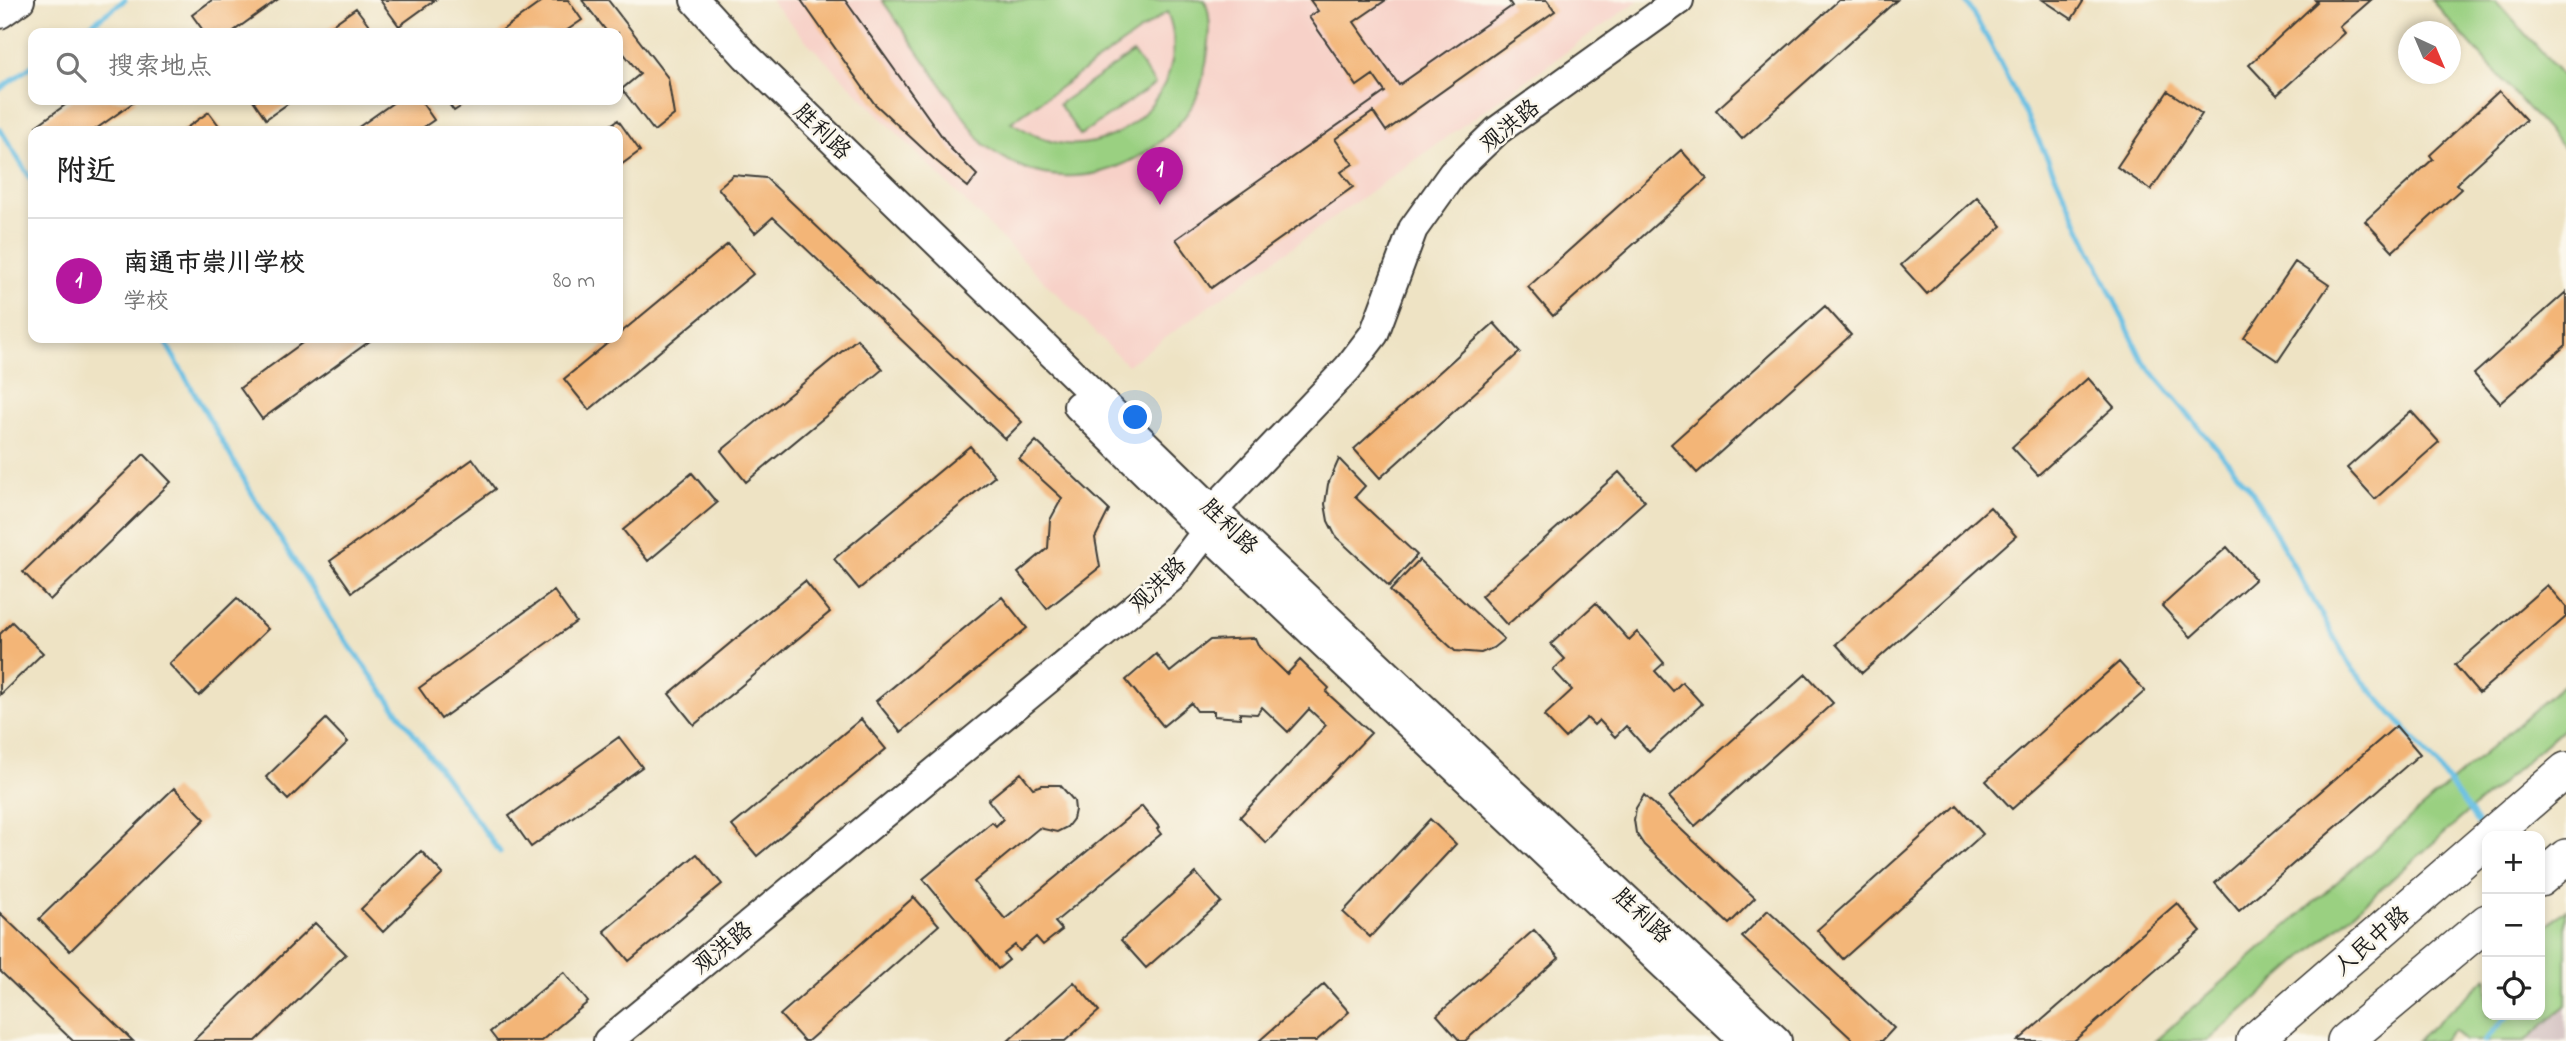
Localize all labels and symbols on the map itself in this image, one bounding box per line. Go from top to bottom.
north arrow [2398,21,2461,84]
street label: 观洪路 [1473,92,1548,161]
street label: 胜利路 [785,97,858,169]
pin: 1 [1137,147,1183,205]
your location [1118,400,1152,434]
street label: 胜利路 [1192,492,1265,564]
street label: 观洪路 [1122,550,1195,622]
street label: 胜利路 [1605,881,1678,952]
street label: 人民中路 [2327,899,2418,985]
street label: 观洪路 [686,914,761,983]

